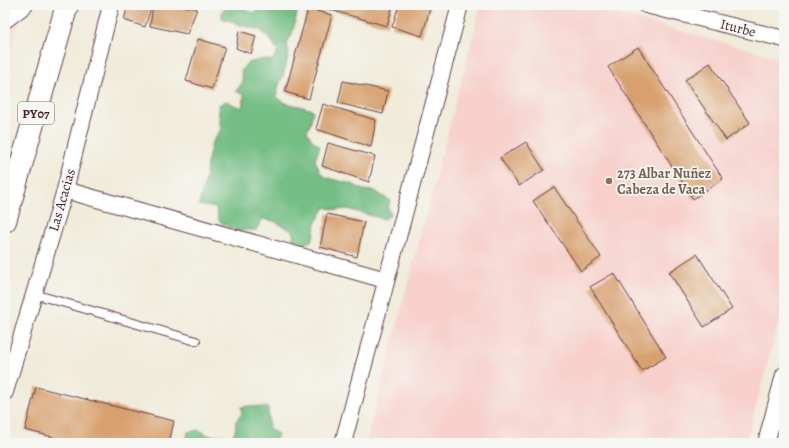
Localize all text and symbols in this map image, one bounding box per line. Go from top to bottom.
street label: Iturbe [718,14,758,42]
road number: PY07 [18,102,54,124]
place label: 273 Albar Nuñez Cabeza de Vaca [617,164,712,199]
street label: Las Acacias [44,166,80,234]
marker: 273 Albar Nuñez Cabeza de Vaca [604,176,614,186]

